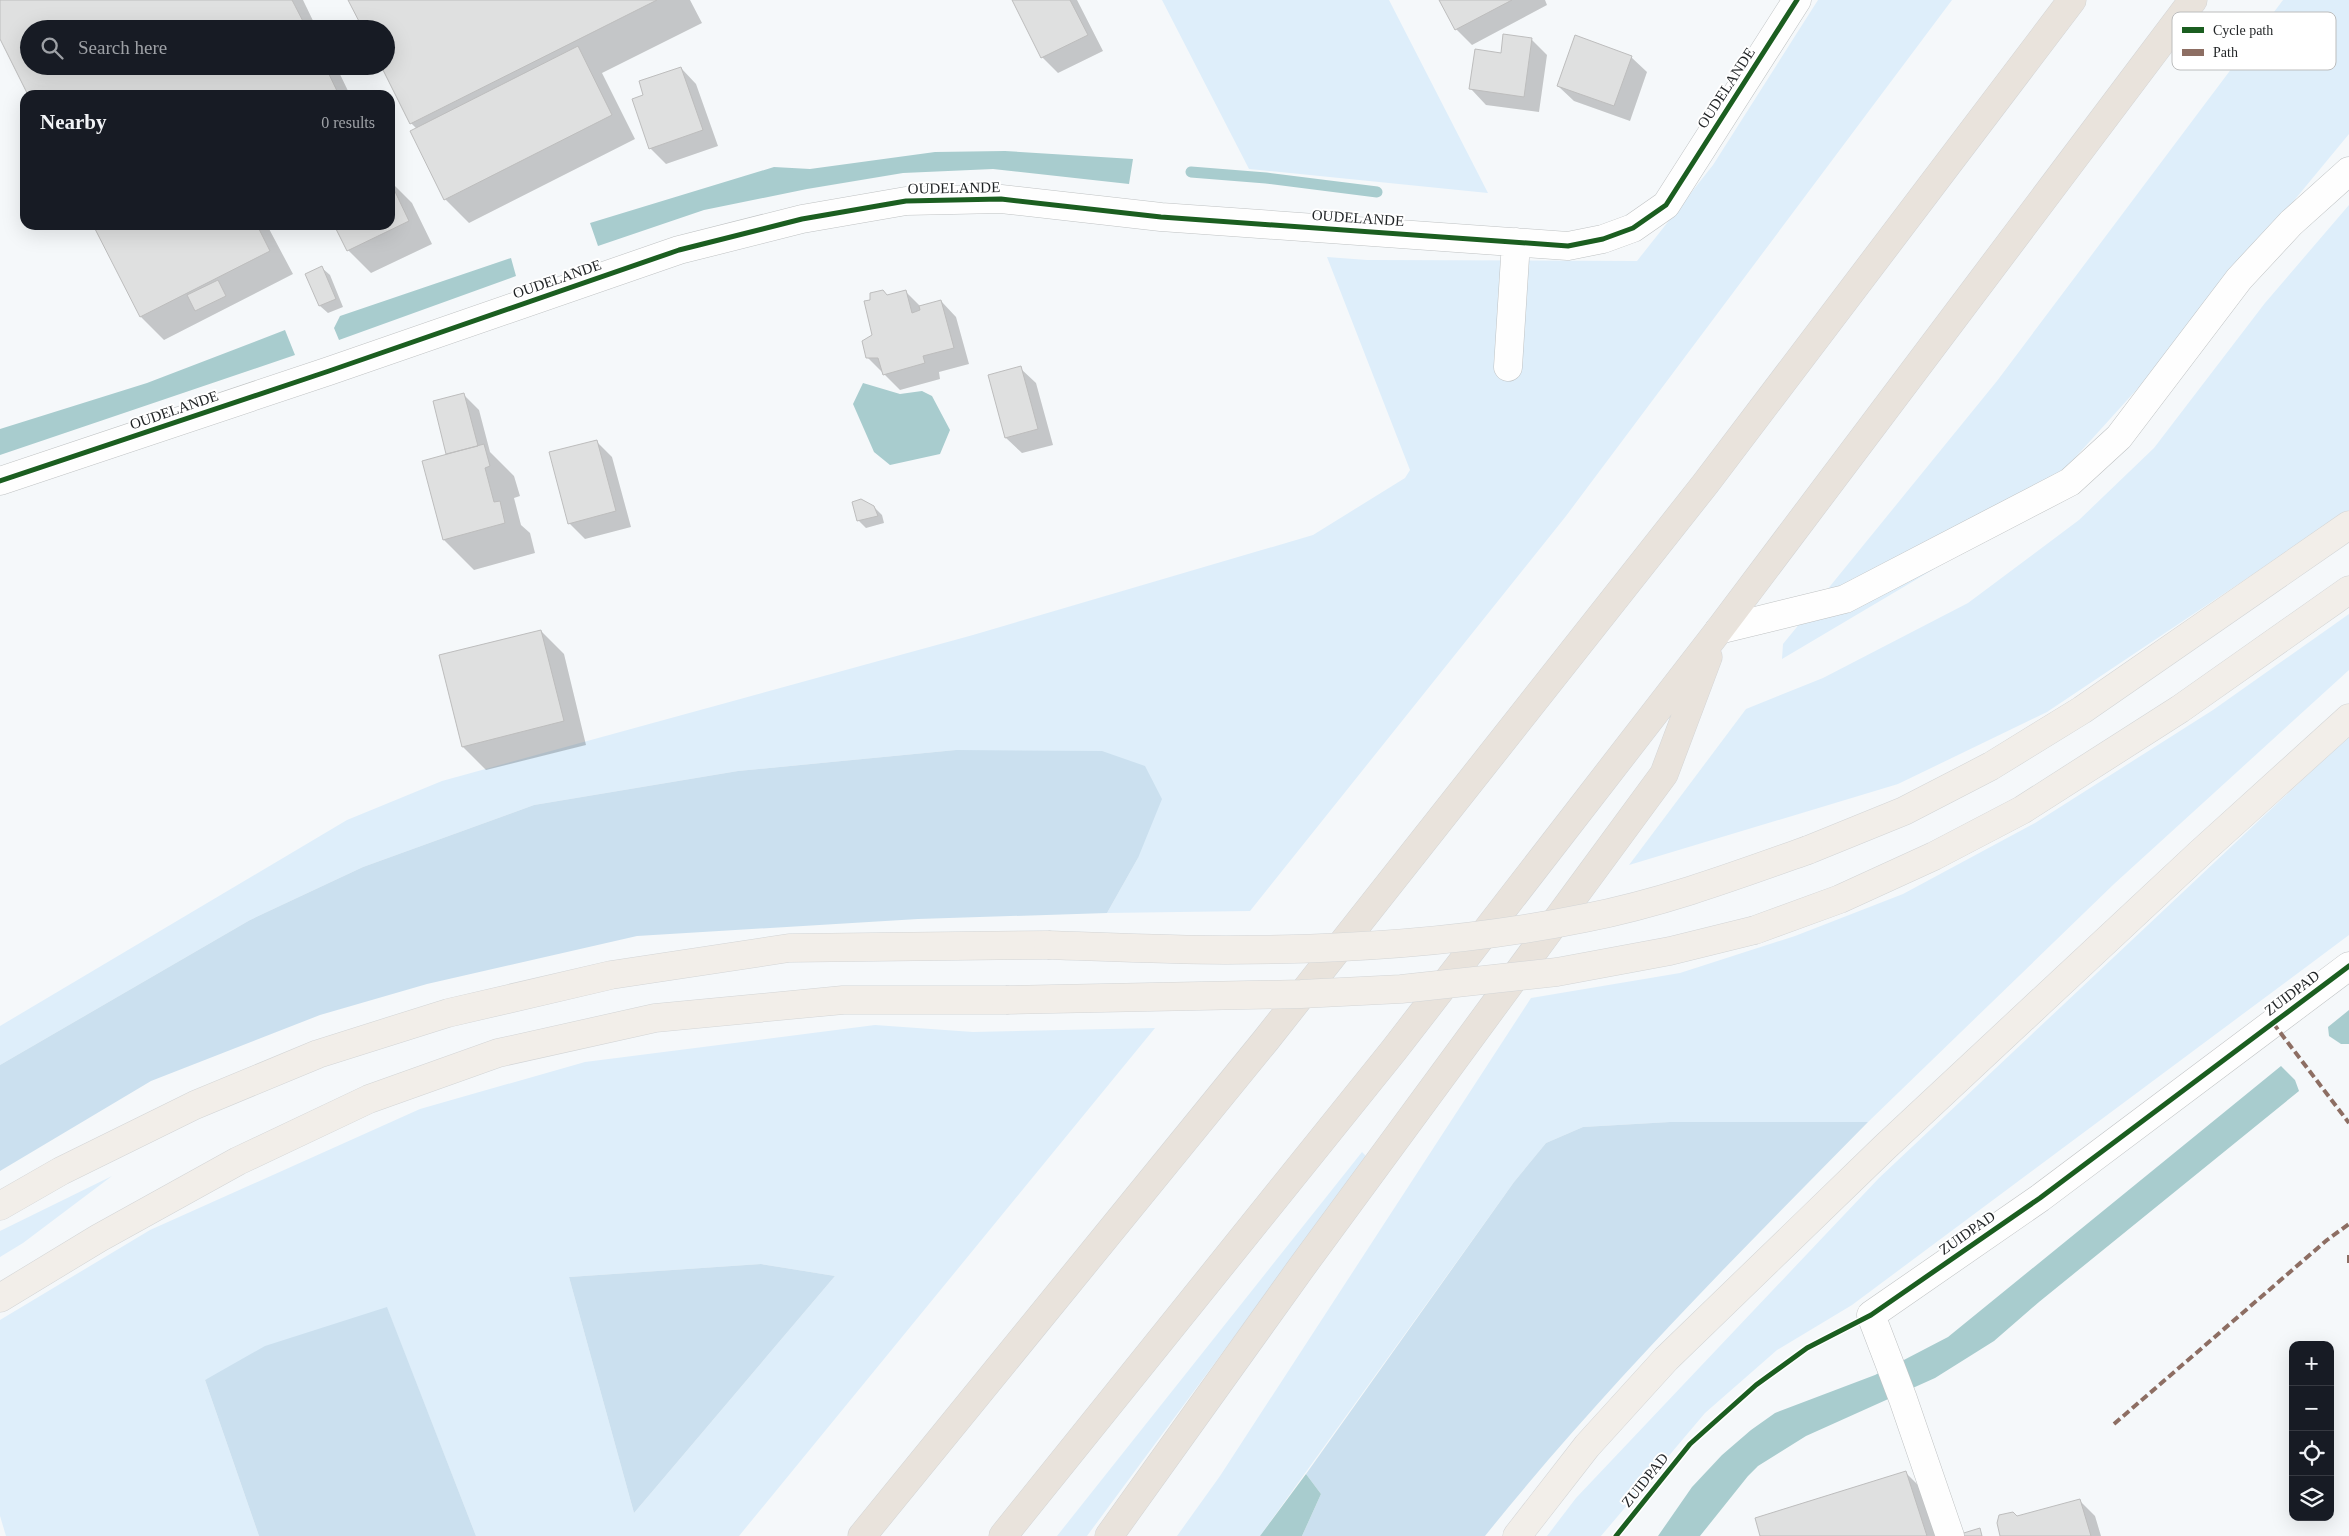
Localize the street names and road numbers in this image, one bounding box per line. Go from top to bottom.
street label: OUDELANDE [1694,45,1758,131]
street label: OUDELANDE [908,179,1000,197]
street label: OUDELANDE [1311,207,1405,229]
street label: OUDELANDE [511,256,603,302]
street label: OUDELANDE [128,387,220,433]
street label: ZUIDPAD [2261,967,2323,1019]
street label: ZUIDPAD [1936,1208,1998,1258]
street label: ZUIDPAD [1619,1450,1672,1510]

